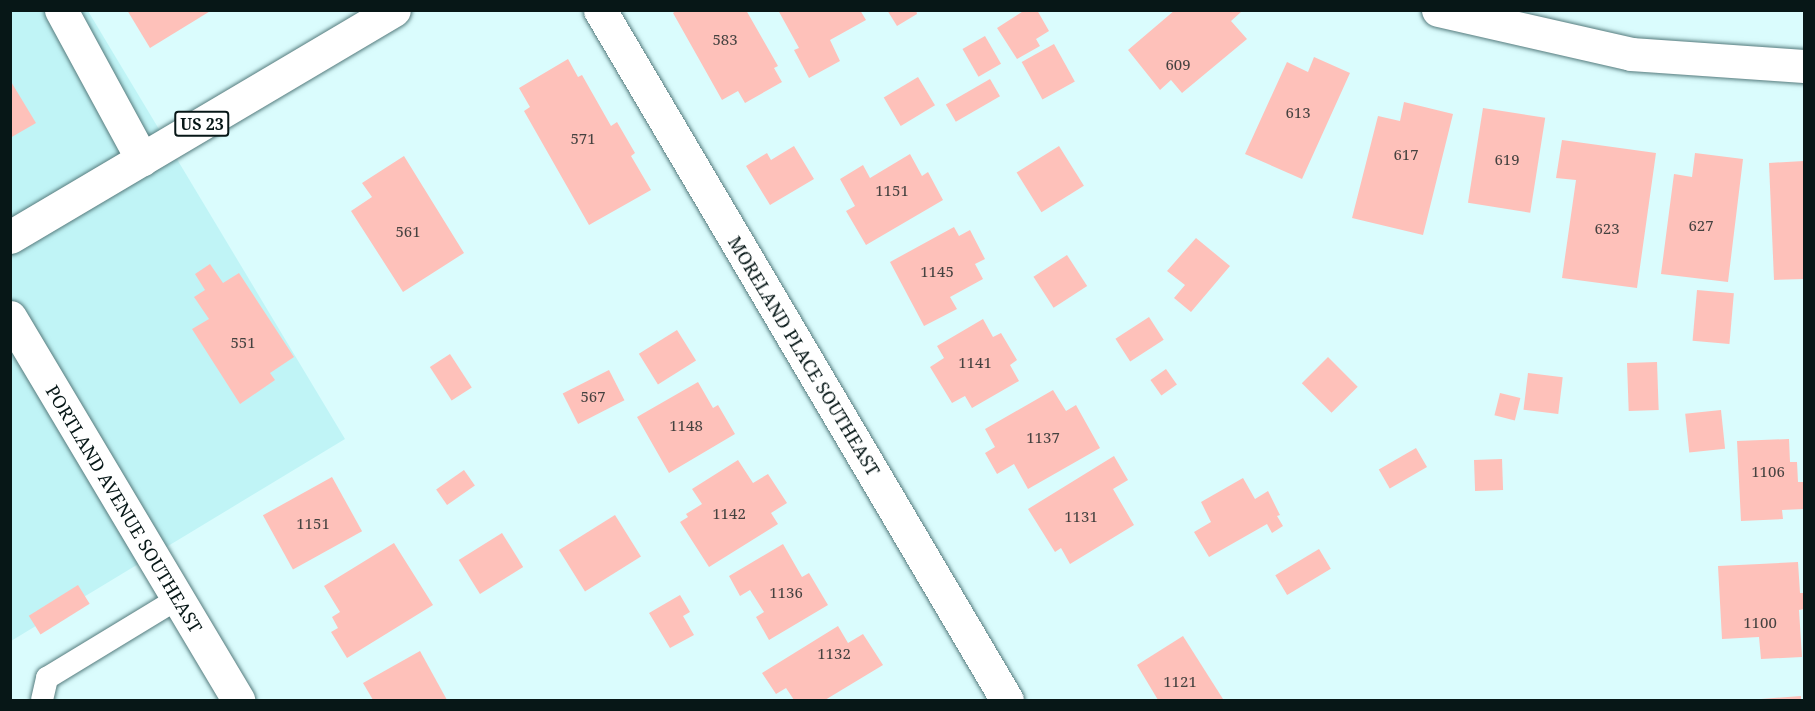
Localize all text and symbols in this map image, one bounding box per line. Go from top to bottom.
house number: 583 [712,31,738,49]
house number: 609 [1165,56,1191,74]
house number: 613 [1285,104,1311,122]
road number: US 23 [174,111,230,137]
house number: 571 [570,130,596,148]
house number: 617 [1393,146,1419,164]
house number: 619 [1494,151,1520,169]
house number: 1151 [875,182,909,200]
house number: 627 [1688,217,1714,235]
house number: 623 [1594,220,1620,238]
house number: 561 [395,223,421,241]
street label: MORELAND PLACE SOUTHEAST [724,232,884,480]
house number: 1145 [920,263,954,281]
house number: 551 [230,334,256,352]
house number: 1141 [958,354,992,372]
street label: PORTLAND AVENUE SOUTHEAST [41,381,207,637]
house number: 567 [580,388,606,406]
house number: 1148 [669,417,703,435]
house number: 1137 [1026,429,1060,447]
house number: 1106 [1751,463,1785,481]
house number: 1142 [712,505,746,523]
house number: 1131 [1064,508,1098,526]
house number: 1151 [296,515,330,533]
house number: 1136 [769,584,803,602]
house number: 1100 [1743,614,1777,632]
house number: 1132 [817,645,851,663]
house number: 1121 [1163,673,1197,691]

